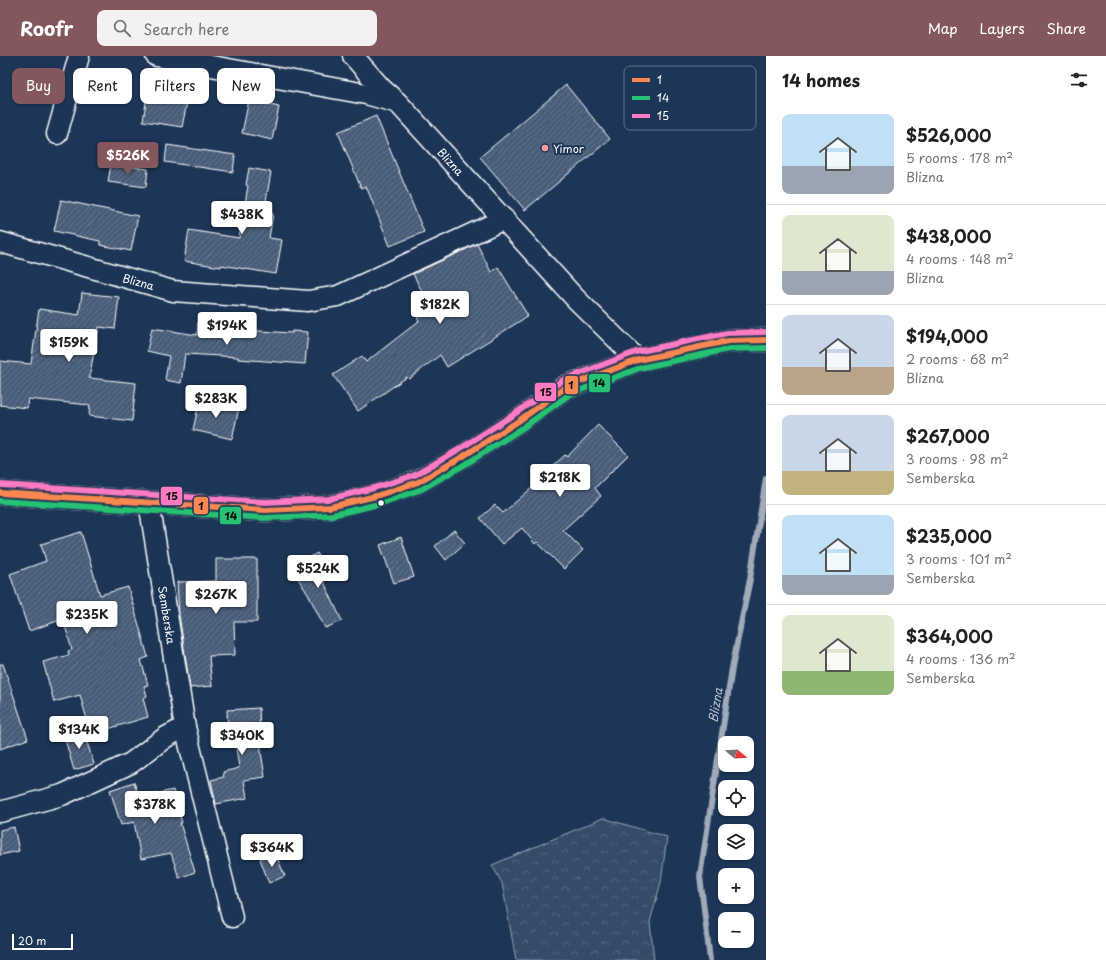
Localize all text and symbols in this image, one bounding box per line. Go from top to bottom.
search box [97,10,377,46]
text: Roofr [20,14,73,42]
icon: search [111,17,133,39]
text: Search here [143,17,229,40]
text: Map [928,18,958,39]
text: Layers [980,18,1025,39]
text: Share [1047,18,1086,39]
legend [624,66,756,130]
text: 14 homes [782,67,860,93]
chip: Buy [12,68,65,104]
chip: Rent [73,68,132,104]
chip: Filters [140,68,209,104]
chip: New [217,68,275,104]
icon: filters [1068,69,1090,91]
text: 1 [657,71,662,88]
text: 14 [657,89,669,106]
text: 15 [657,107,669,124]
text: $526,000 [906,122,991,148]
icon: home [814,130,862,178]
place label: Yimor [553,140,585,157]
pin: $526K [100,142,156,176]
marker: Yimor [540,143,550,153]
street label: Blizna [434,144,468,179]
text: $526K [106,145,150,164]
text: 5 rooms · 178 m² [906,148,1013,167]
text: Blizna [906,167,944,186]
pin: $438K [214,201,270,235]
text: $438K [220,204,264,223]
text: $438,000 [906,223,991,249]
icon: home [814,231,862,279]
text: 4 rooms · 148 m² [906,249,1014,268]
text: Blizna [906,268,944,287]
street label: Blizna [121,269,156,294]
pin: $182K [412,291,468,325]
text: $182K [420,294,460,313]
pin: $194K [199,312,255,346]
text: $194K [207,315,247,334]
text: $194,000 [906,323,988,349]
pin: $159K [41,329,97,363]
icon: home [814,331,862,379]
text: $159K [49,332,89,351]
text: 2 rooms · 68 m² [906,349,1009,368]
text: Blizna [906,368,944,387]
line badge: 14 [588,373,611,393]
text: 14 [593,374,606,391]
line badge: 1 [564,375,579,395]
text: 1 [568,376,574,393]
line badge: 15 [534,382,557,402]
text: 15 [540,383,552,400]
pin: $283K [188,385,244,419]
text: $283K [194,388,238,407]
text: $267,000 [906,423,990,449]
icon: home [814,431,862,479]
text: 3 rooms · 98 m² [906,449,1008,468]
pin: $218K [532,464,588,498]
text: $218K [539,467,581,486]
text: Semberska [906,468,975,487]
line badge: 15 [160,486,183,506]
text: 15 [166,487,178,504]
line badge: 1 [193,496,209,515]
text: 1 [198,497,204,514]
unlabelled marker [376,498,386,508]
line badge: 14 [219,506,242,525]
text: 14 [225,507,238,524]
text: $235,000 [906,523,992,549]
icon: home [814,531,862,579]
text: 3 rooms · 101 m² [906,549,1012,568]
pin: $524K [290,555,346,589]
text: $524K [296,558,340,577]
text: Semberska [906,568,975,587]
pin: $267K [188,581,244,615]
text: $267K [195,584,237,603]
street label: Semberska [154,585,180,645]
pin: $235K [59,601,115,635]
text: $235K [65,604,109,623]
text: $364,000 [906,623,993,649]
icon: home [814,631,862,679]
text: 4 rooms · 136 m² [906,649,1016,668]
text: Semberska [906,668,975,687]
water label: Blizna [703,686,727,724]
pin: $134K [51,716,107,750]
text: $134K [58,719,100,738]
pin: $340K [214,722,270,756]
text: $340K [220,725,264,744]
north arrow [718,736,754,772]
map controls [718,736,754,948]
button: locate [718,780,754,816]
pin: $378K [127,791,183,825]
text: $378K [134,794,176,813]
button: layers [718,824,754,860]
pin: $364K [244,834,300,868]
text: $364K [250,837,294,856]
button: + [718,868,754,904]
button: − [718,912,754,948]
scale bar [12,932,73,951]
text: 20 m [18,932,46,949]

